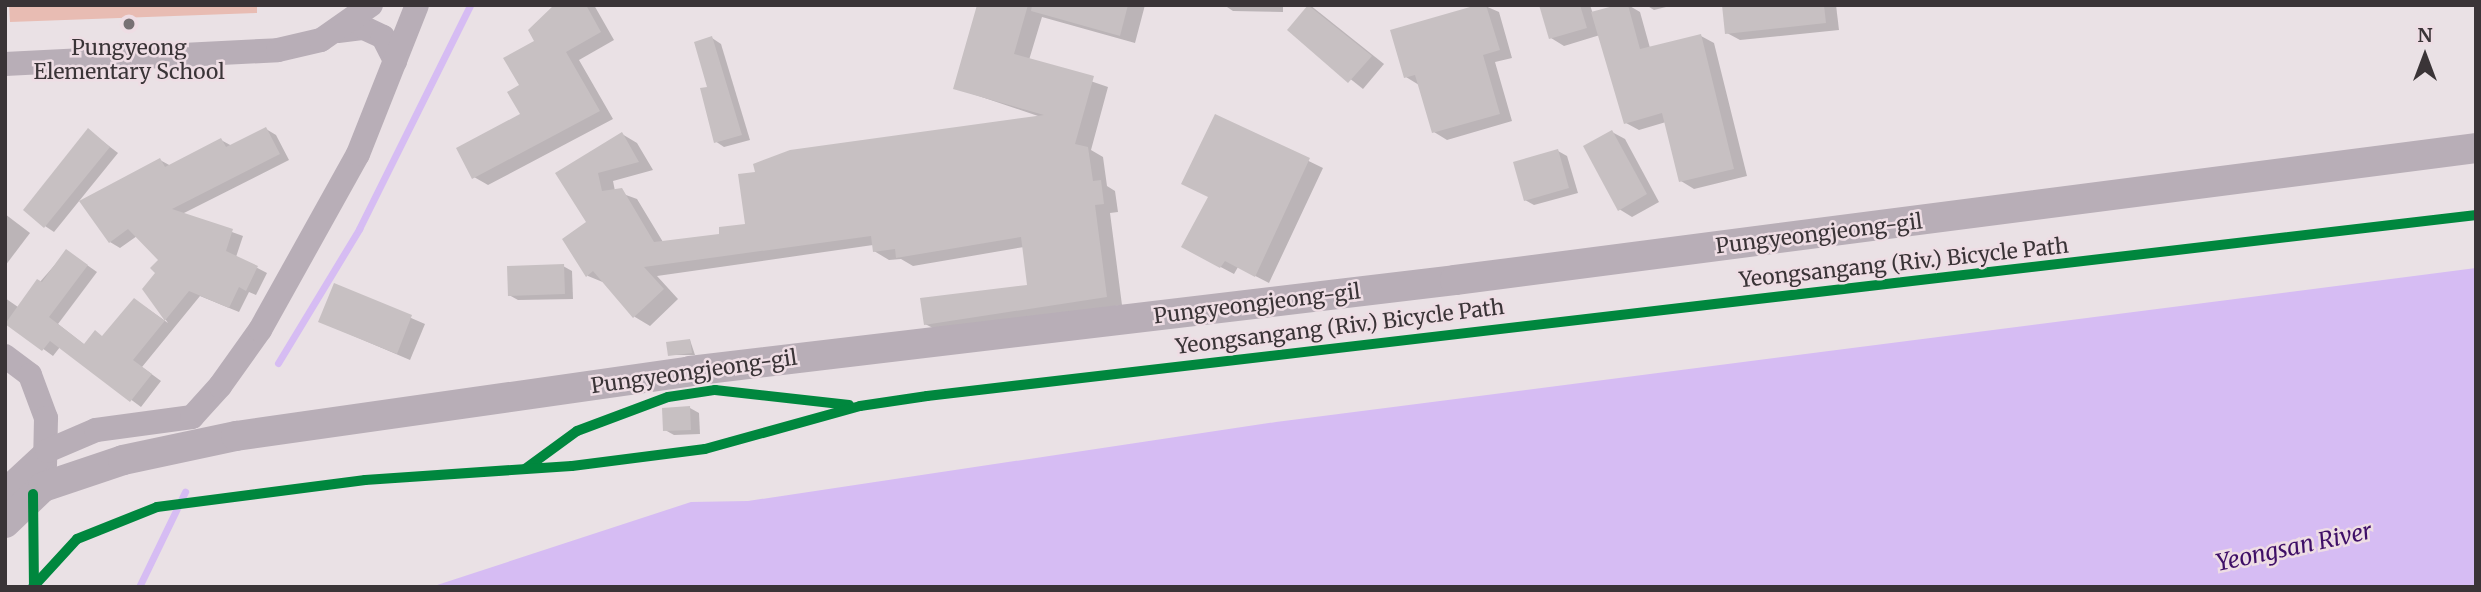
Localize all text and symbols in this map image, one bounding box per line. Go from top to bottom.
marker: Pungyeong Elementary School [121,16,137,32]
north arrow [2390,21,2460,91]
text: N [2417,23,2433,47]
place label: Pungyeong Elementary School [33,35,225,85]
street label: Pungyeongjeong-gil [1714,209,1924,259]
street label: Yeongsangang (Riv.) Bicycle Path [1738,233,2070,293]
street label: Pungyeongjeong-gil [1152,279,1362,329]
street label: Yeongsangang (Riv.) Bicycle Path [1174,294,1506,360]
street label: Pungyeongjeong-gil [589,345,799,399]
water label: Yeongsan River [2214,517,2374,577]

